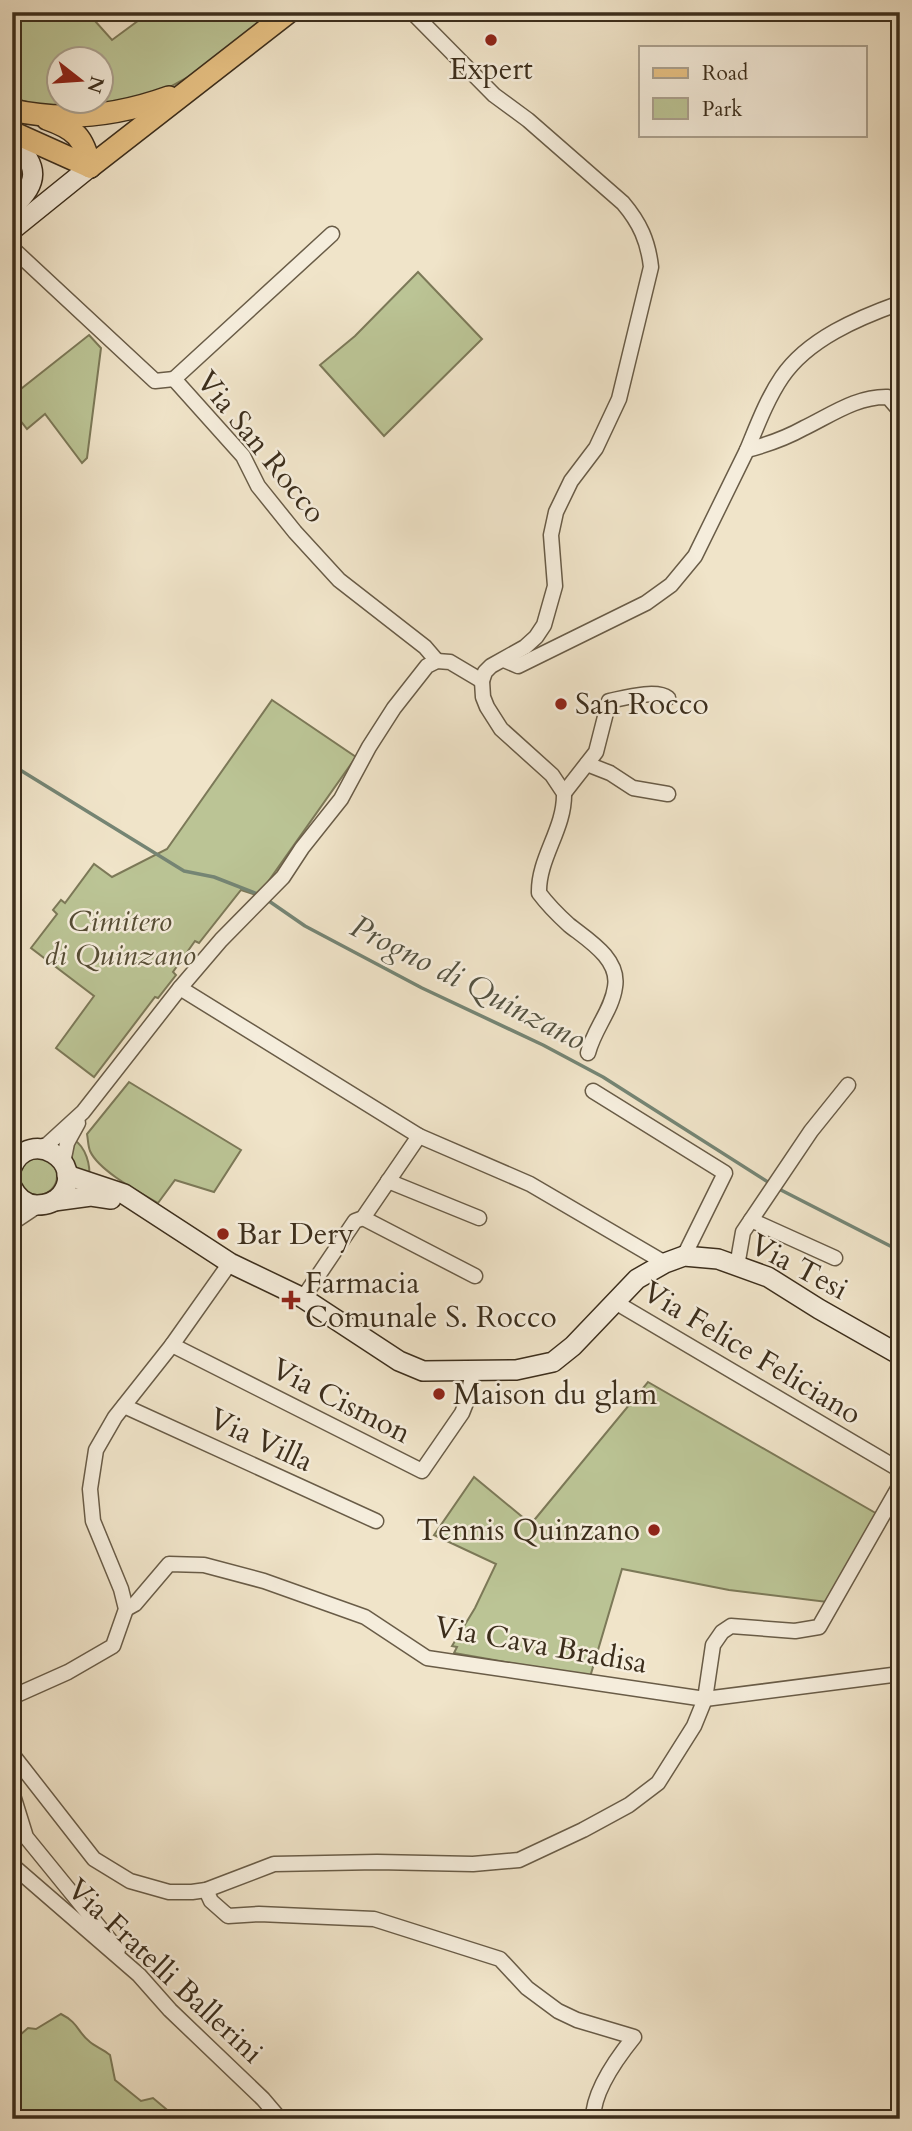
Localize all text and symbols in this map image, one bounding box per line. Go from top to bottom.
marker: Expert [483,32,499,48]
north arrow [46,46,116,116]
legend [639,46,866,136]
place label: Expert [449,49,533,90]
text: Road [702,59,748,88]
text: N [80,73,110,97]
text: Park [702,95,743,124]
street label: Via San Rocco [187,362,335,532]
place label: San Rocco [575,684,709,725]
marker: San Rocco [553,696,569,712]
park label: Cimitero di Quinzano [44,901,196,976]
water label: Progno di Quinzano [343,905,593,1061]
place label: Bar Dery [237,1214,354,1255]
street label: Via Tesi [743,1224,855,1310]
marker: Bar Dery [215,1226,231,1242]
place label: Farmacia Comunale S. Rocco [305,1263,557,1338]
street label: Via Felice Feliciano [635,1271,869,1435]
marker: Farmacia Comunale S. Rocco [283,1292,299,1308]
street label: Via Cismon [264,1348,418,1454]
place label: Maison du glam [453,1374,658,1415]
marker: Maison du glam [431,1386,447,1402]
street label: Via Villa [202,1398,320,1482]
place label: Tennis Quinzano [416,1510,640,1551]
marker: Tennis Quinzano [646,1522,662,1538]
street label: Via Cava Bradisa [431,1606,651,1684]
street label: Via Fratelli Ballerini [58,1869,272,2073]

